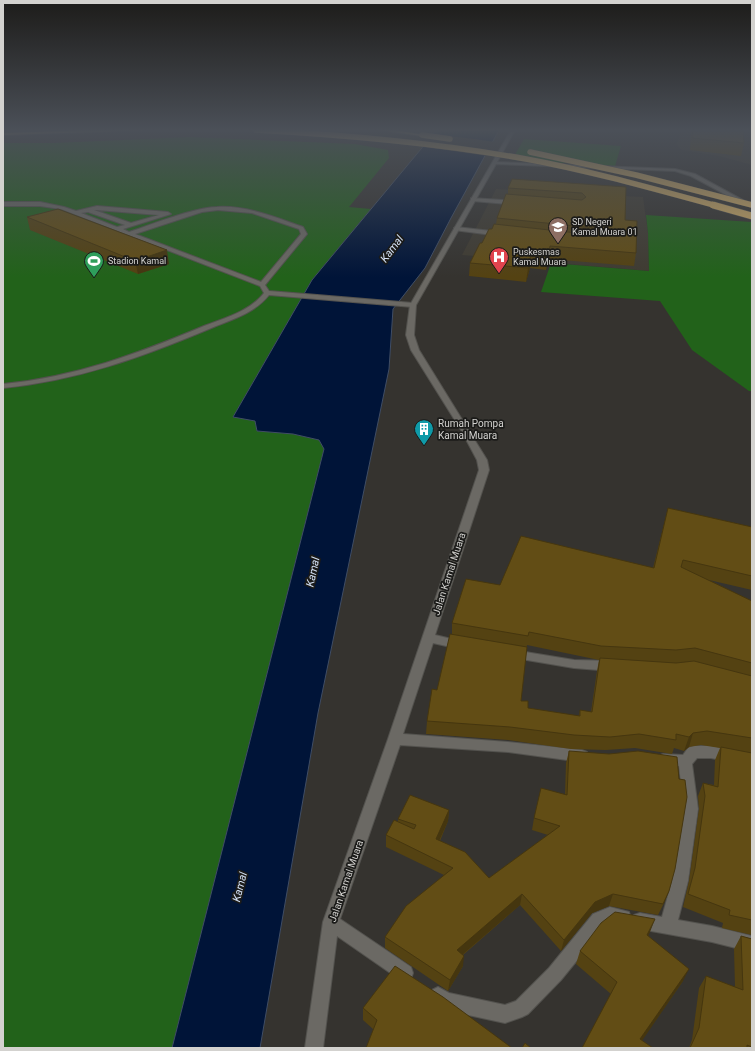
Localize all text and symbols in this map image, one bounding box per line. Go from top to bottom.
school or university icon: SD Negeri Kamal Muara 01 [547,216,569,244]
place label: SD Negeri Kamal Muara 01 [572,217,638,237]
water label: Kamal [378,233,407,265]
hospital icon: Puskesmas Kamal Muara [488,246,510,274]
place label: Puskesmas Kamal Muara [513,247,566,267]
sports icon: Stadion Kamal [83,250,105,278]
place label: Stadion Kamal [108,256,166,266]
building icon: Rumah Pompa Kamal Muara [413,418,435,446]
place label: Rumah Pompa Kamal Muara [438,418,504,441]
street label: Jalan Kamal Muara [430,531,468,617]
water label: Kamal [303,555,323,588]
street label: Jalan Kamal Muara [327,839,365,923]
water label: Kamal [230,870,250,903]

